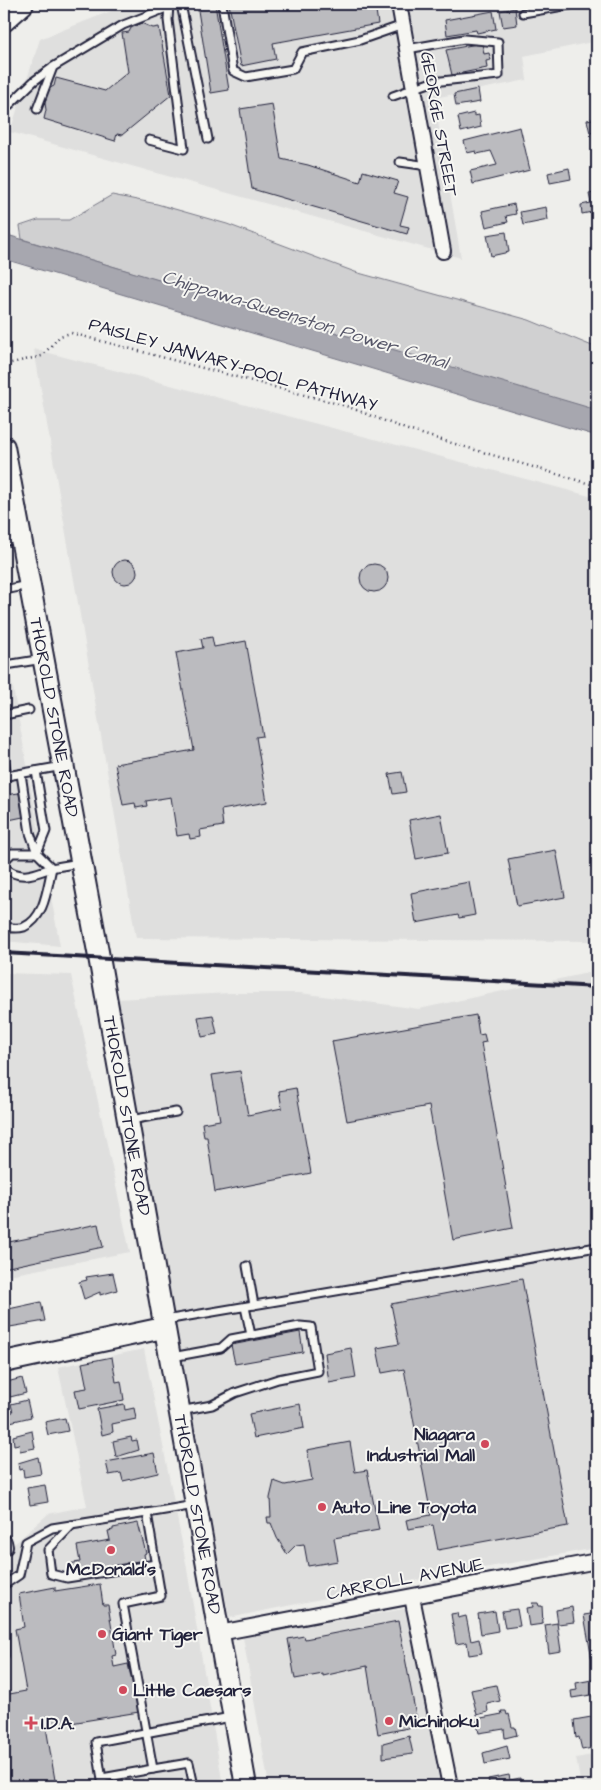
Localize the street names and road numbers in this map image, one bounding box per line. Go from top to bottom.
street label: GEORGE STREET [414,50,464,199]
street label: PAISLEY JANVARY-POOL PATHWAY [86,312,380,418]
street label: THOROLD STONE ROAD [24,615,85,820]
street label: THOROLD STONE ROAD [97,1014,157,1218]
street label: THOROLD STONE ROAD [168,1413,228,1617]
street label: CARROLL AVENUE [324,1551,486,1607]

